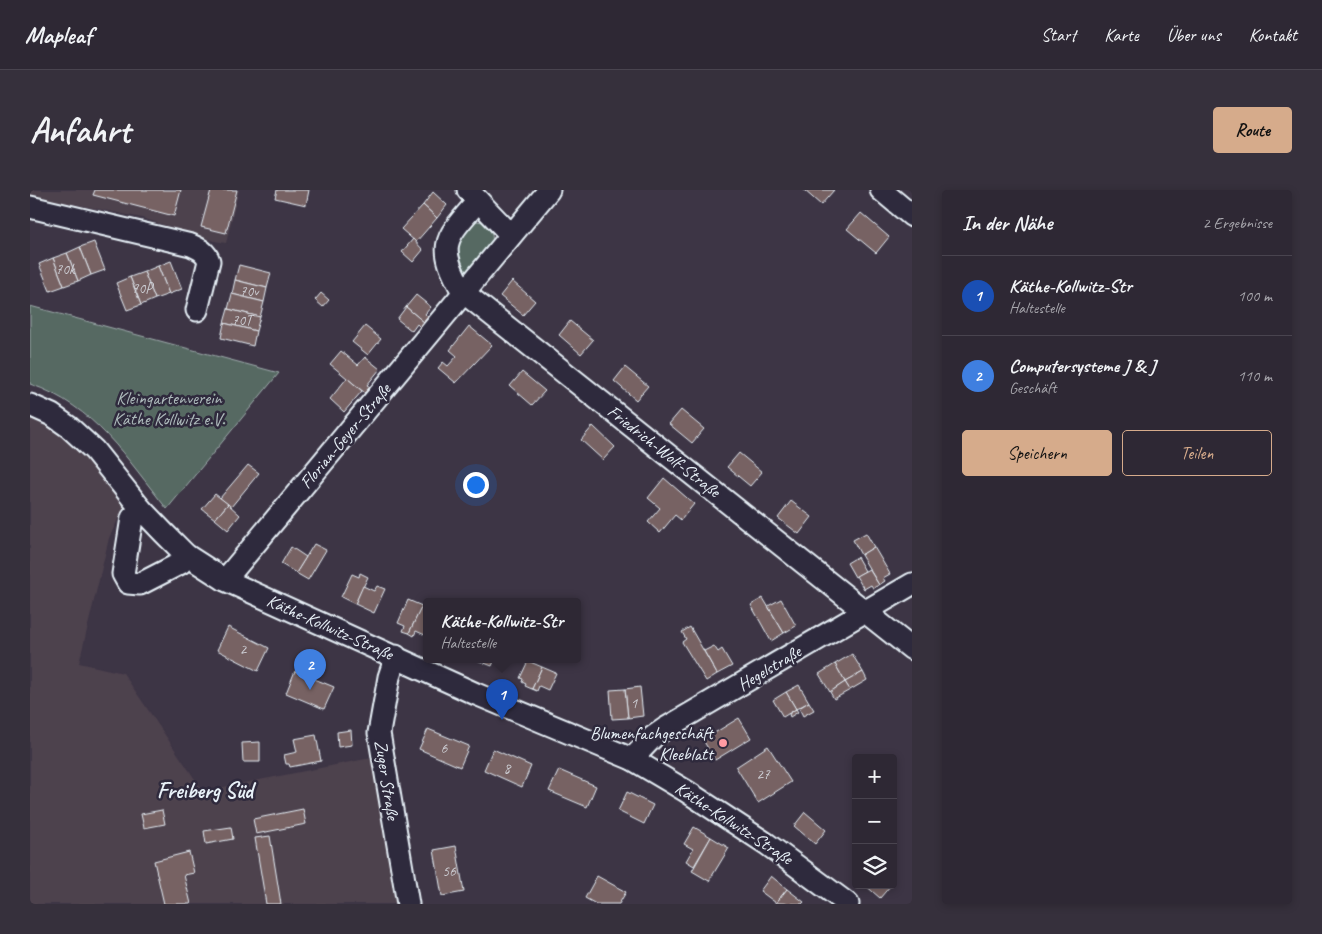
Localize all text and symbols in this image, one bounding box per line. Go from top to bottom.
text: Mapleaf [25,20,92,50]
text: Start [1041,24,1076,46]
text: Karte [1104,24,1139,46]
text: Über uns [1167,24,1221,46]
text: Kontakt [1249,24,1297,46]
button: Route [1213,107,1292,153]
text: Anfahrt [30,108,130,153]
text: In der Nähe [962,210,1052,236]
text: 2 Ergebnisse [1203,213,1272,233]
house number: 70k [56,260,76,279]
text: Käthe-Kollwitz-Str [1009,274,1132,298]
house number: 70P [132,279,154,298]
house number: 70v [240,282,260,301]
text: 1 [974,286,982,306]
text: 100 m [1238,286,1272,306]
text: Haltestelle [1009,298,1065,318]
house number: 70T [232,311,255,330]
text: Computersysteme J & J [1009,354,1156,378]
text: 2 [974,366,982,386]
text: 110 m [1238,366,1272,386]
street label: Florian-Geyer-Straße [295,378,396,493]
text: Geschäft [1009,378,1057,398]
park label: Kleingartenverein Käthe Kollwitz e.V. [113,387,226,430]
street label: Friedrich-Wolf-Straße [603,400,726,503]
button: Speichern [962,430,1112,476]
button: Teilen [1122,430,1272,476]
your location [463,472,489,498]
street label: Käthe-Kollwitz-Straße [264,589,398,665]
popup [423,598,581,663]
text: Käthe-Kollwitz-Str [441,609,563,633]
text: Haltestelle [441,633,496,653]
house number: 2 [240,640,248,659]
street label: Hegelstraße [733,640,806,696]
pin: 2 [294,649,326,690]
pin: 1 [486,679,518,720]
house number: 1 [631,694,639,713]
place label: Blumenfachgeschäft Kleeblatt [590,722,715,765]
marker: Blumenfachgeschäft Kleeblatt [717,737,729,749]
street label: Zuger Straße [370,739,404,822]
house number: 6 [441,739,449,758]
map controls [852,754,897,889]
button: + [852,754,897,799]
house number: 8 [504,759,512,778]
house number: 27 [756,765,771,784]
district label: Freiberg Süd [157,777,257,805]
street label: Käthe-Kollwitz-Straße [671,777,798,870]
button: − [852,799,897,844]
button: layers [852,844,897,889]
house number: 56 [442,862,457,881]

